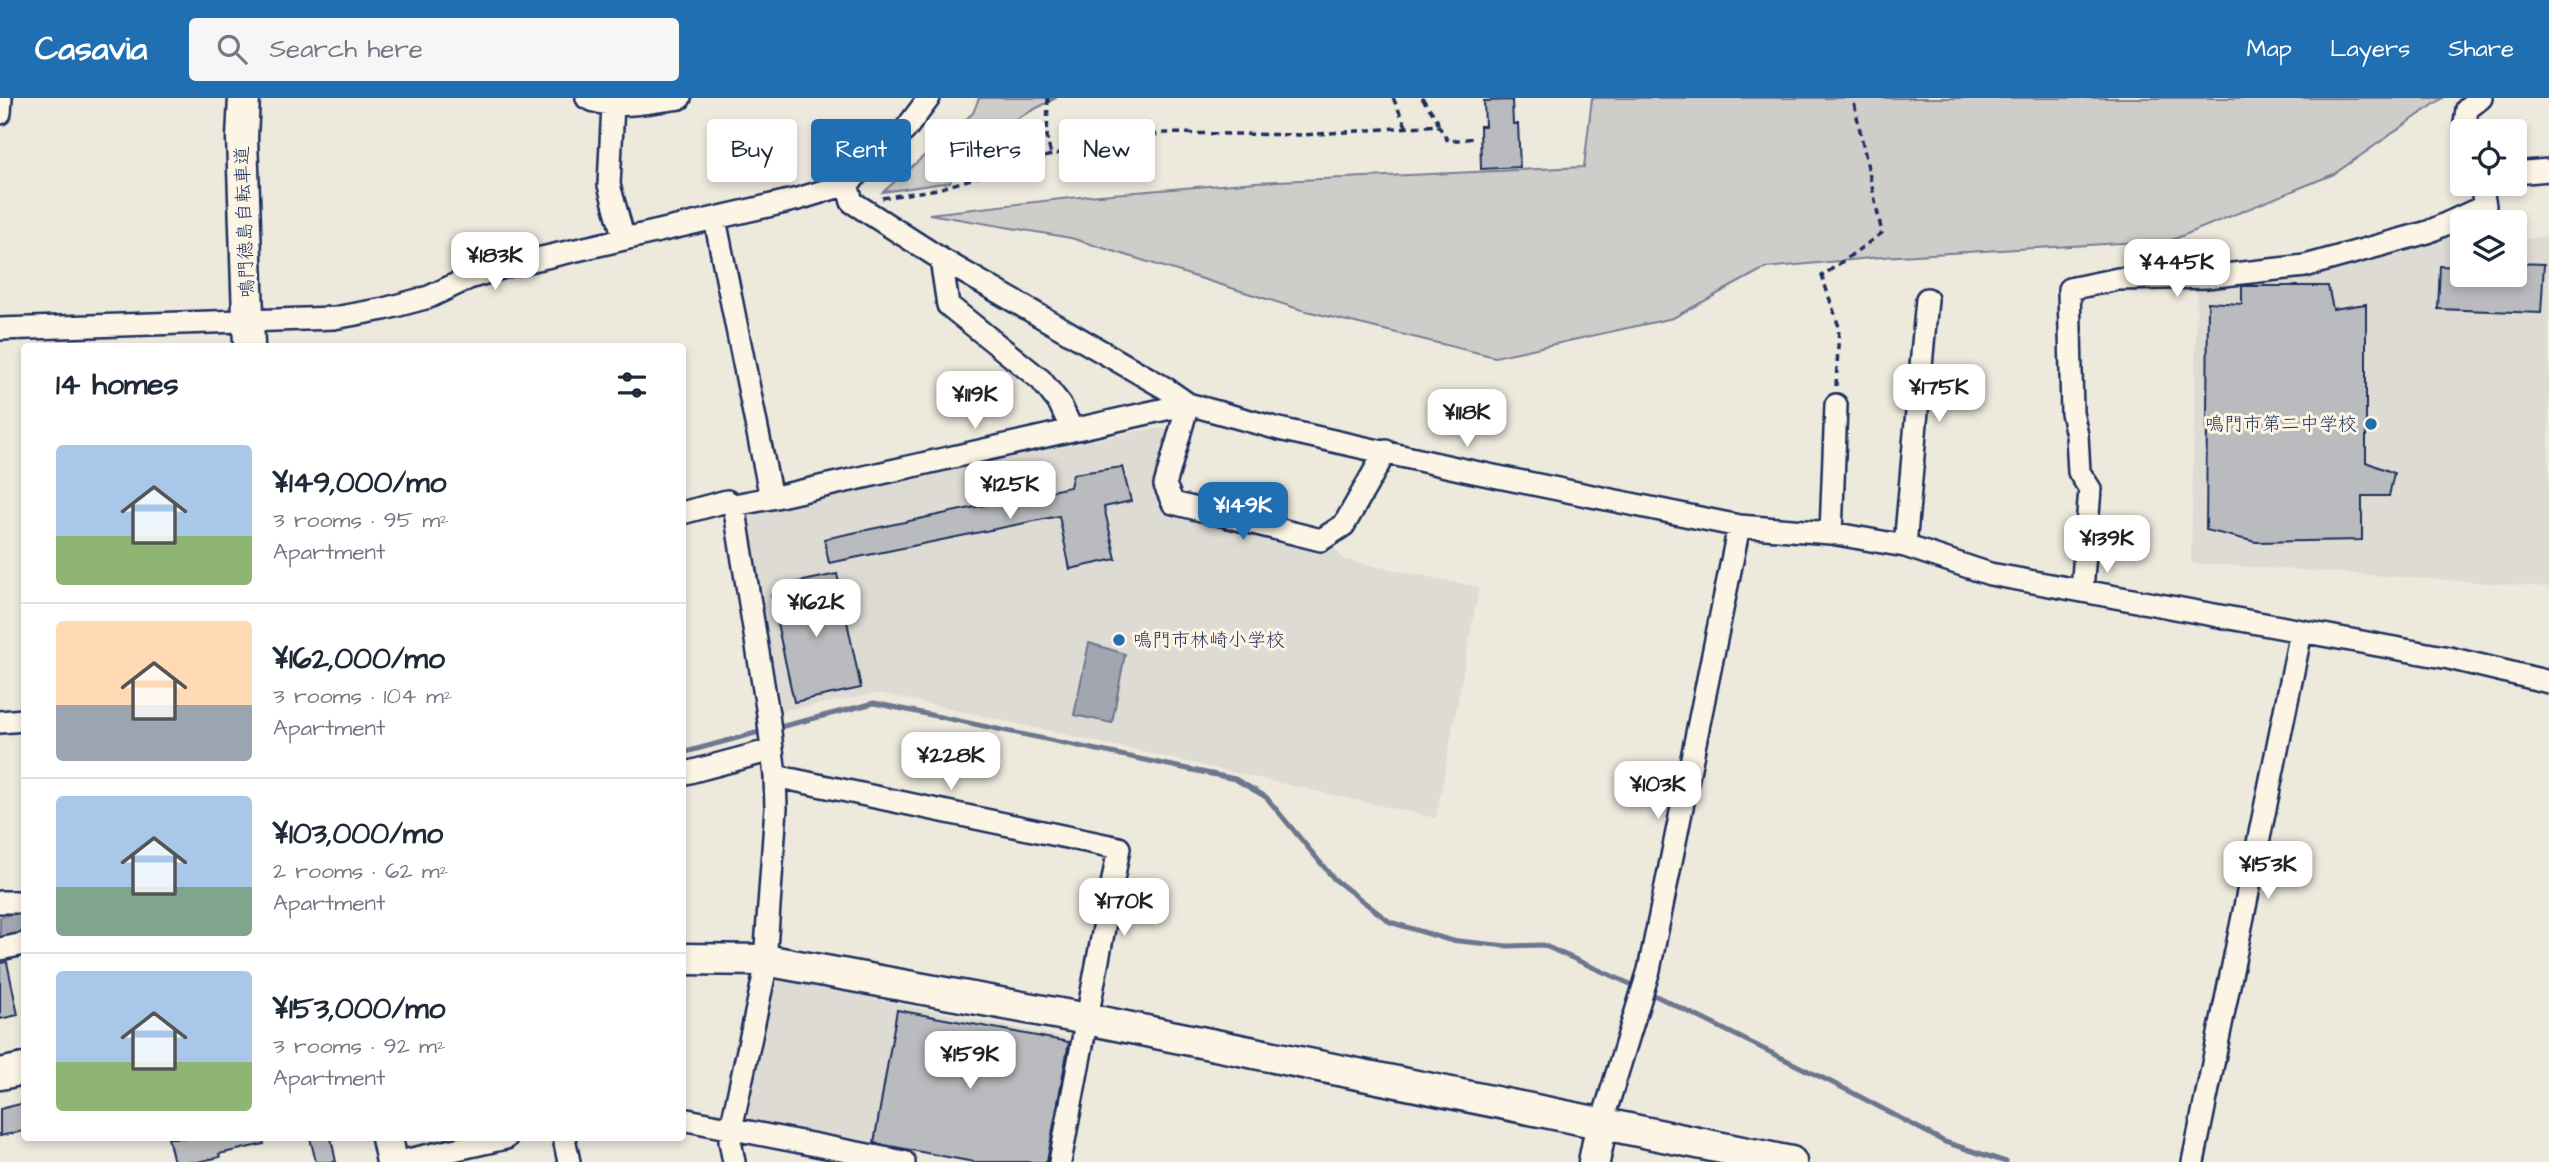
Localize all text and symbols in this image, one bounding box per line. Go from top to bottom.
search box [189,18,679,81]
text: Casavia [35,26,147,72]
icon: search [213,30,251,68]
text: Search here [269,31,423,67]
text: Map [2247,32,2292,66]
text: Layers [2330,32,2410,66]
text: Share [2448,32,2514,66]
chip: Buy [707,119,797,182]
chip: Rent [811,119,911,182]
chip: Filters [925,119,1045,182]
chip: New [1059,119,1155,182]
map controls [2450,119,2527,287]
button: locate [2450,119,2527,196]
street label: 鳴門徳島自転車道 [229,146,261,298]
button: layers [2450,210,2527,287]
pin: ¥183K [446,232,544,292]
text: ¥183K [467,239,523,271]
pin: ¥445K [2128,240,2226,299]
text: ¥445K [2140,246,2214,278]
text: 14 homes [56,364,179,406]
pin: ¥175K [1890,364,1988,424]
icon: filters [613,366,651,404]
text: ¥175K [1909,371,1969,403]
pin: ¥119K [926,372,1024,431]
text: ¥119K [952,378,998,410]
pin: ¥118K [1418,390,1516,449]
text: ¥118K [1443,396,1491,428]
place label: 鳴門市第二中学校 [2205,411,2357,438]
marker: 鳴門市第二中学校 [2363,416,2379,432]
text: ¥149,000/mo [273,462,446,504]
pin: ¥125K [961,462,1059,521]
text: ¥125K [981,468,1039,500]
icon: home [112,473,196,557]
pin: ¥149K [1194,482,1292,542]
text: ¥149K [1214,489,1272,521]
text: 3 rooms · 95 m² [273,504,449,536]
pin: ¥139K [2058,516,2156,575]
text: ¥139K [2080,522,2134,554]
text: Apartment [273,536,385,568]
pin: ¥162K [767,580,865,639]
text: ¥162K [788,586,844,618]
place label: 鳴門市林崎小学校 [1133,627,1285,654]
marker: 鳴門市林崎小学校 [1111,632,1127,648]
text: ¥162,000/mo [273,638,445,680]
icon: home [112,649,196,733]
text: 3 rooms · 104 m² [273,680,452,712]
text: Apartment [273,712,385,744]
pin: ¥228K [902,732,1000,792]
text: ¥228K [917,739,985,771]
pin: ¥103K [1609,762,1707,821]
text: ¥103K [1630,768,1686,800]
text: ¥103,000/mo [273,813,443,855]
icon: home [112,824,196,908]
pin: ¥153K [2219,842,2317,901]
text: ¥153K [2239,848,2297,880]
text: 2 rooms · 62 m² [273,855,448,887]
pin: ¥170K [1075,878,1173,938]
text: ¥170K [1095,885,1153,917]
text: Apartment [273,887,385,919]
text: ¥153,000/mo [273,988,445,1030]
icon: home [112,999,196,1083]
text: 3 rooms · 92 m² [273,1030,446,1062]
pin: ¥159K [921,1032,1019,1091]
text: ¥159K [941,1038,999,1070]
text: Apartment [273,1062,385,1094]

